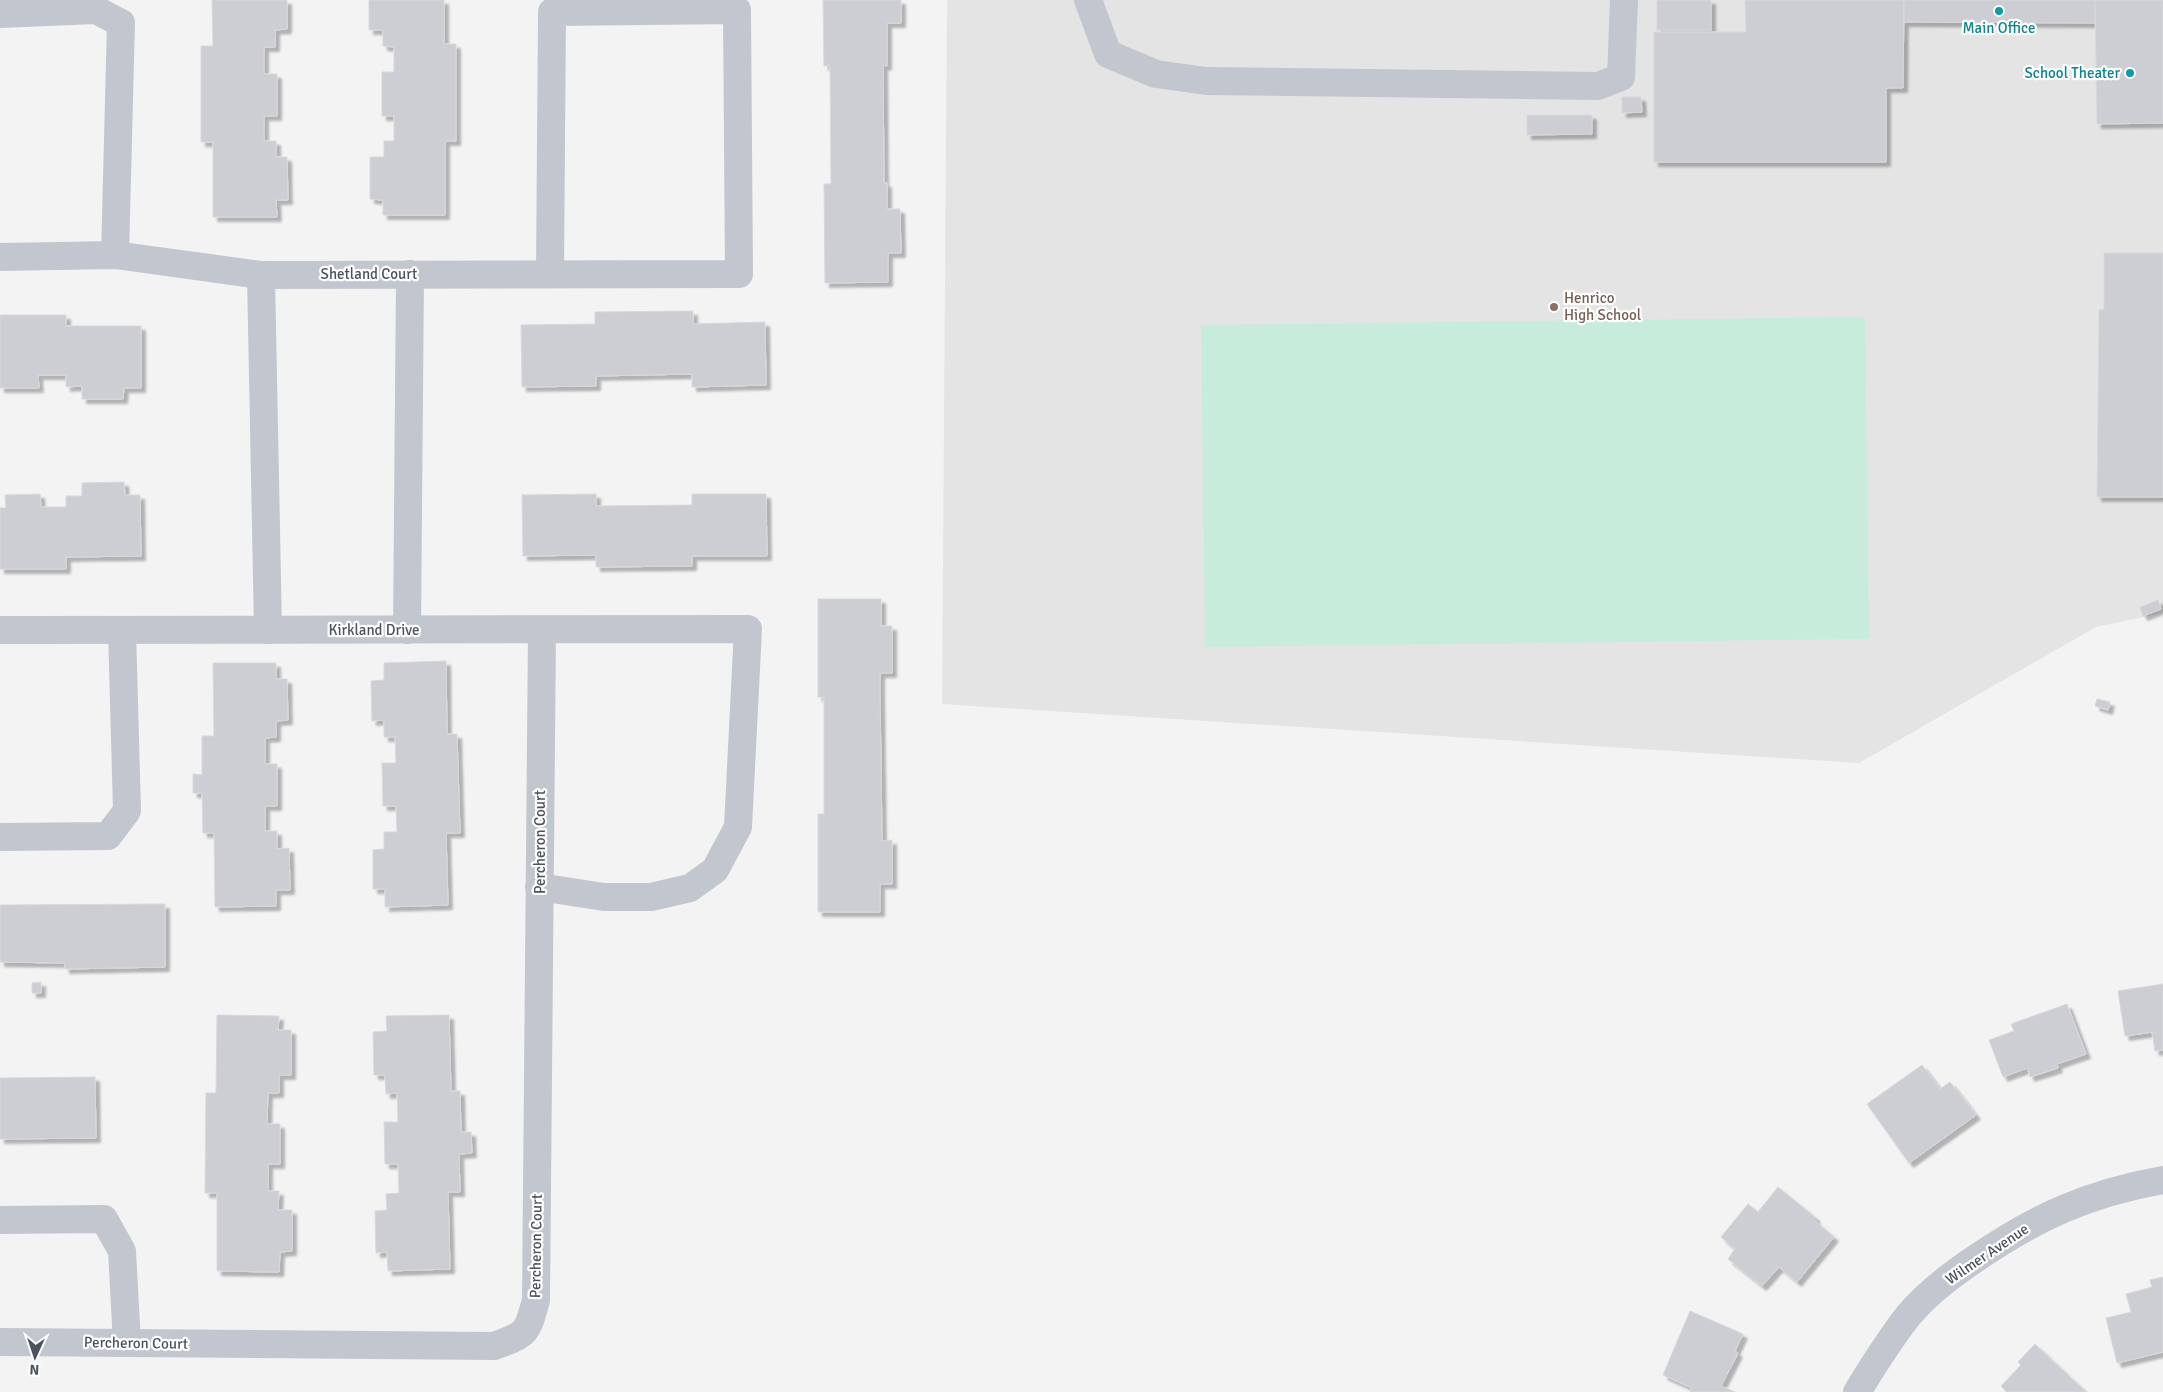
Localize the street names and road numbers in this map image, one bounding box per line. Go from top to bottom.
street label: Shetland Court [321,265,417,283]
street label: Kirkland Drive [329,621,419,639]
street label: Percheron Court [531,790,549,894]
street label: Percheron Court [526,1194,546,1298]
street label: Wilmer Avenue [1942,1220,2032,1288]
street label: Percheron Court [84,1333,188,1353]

